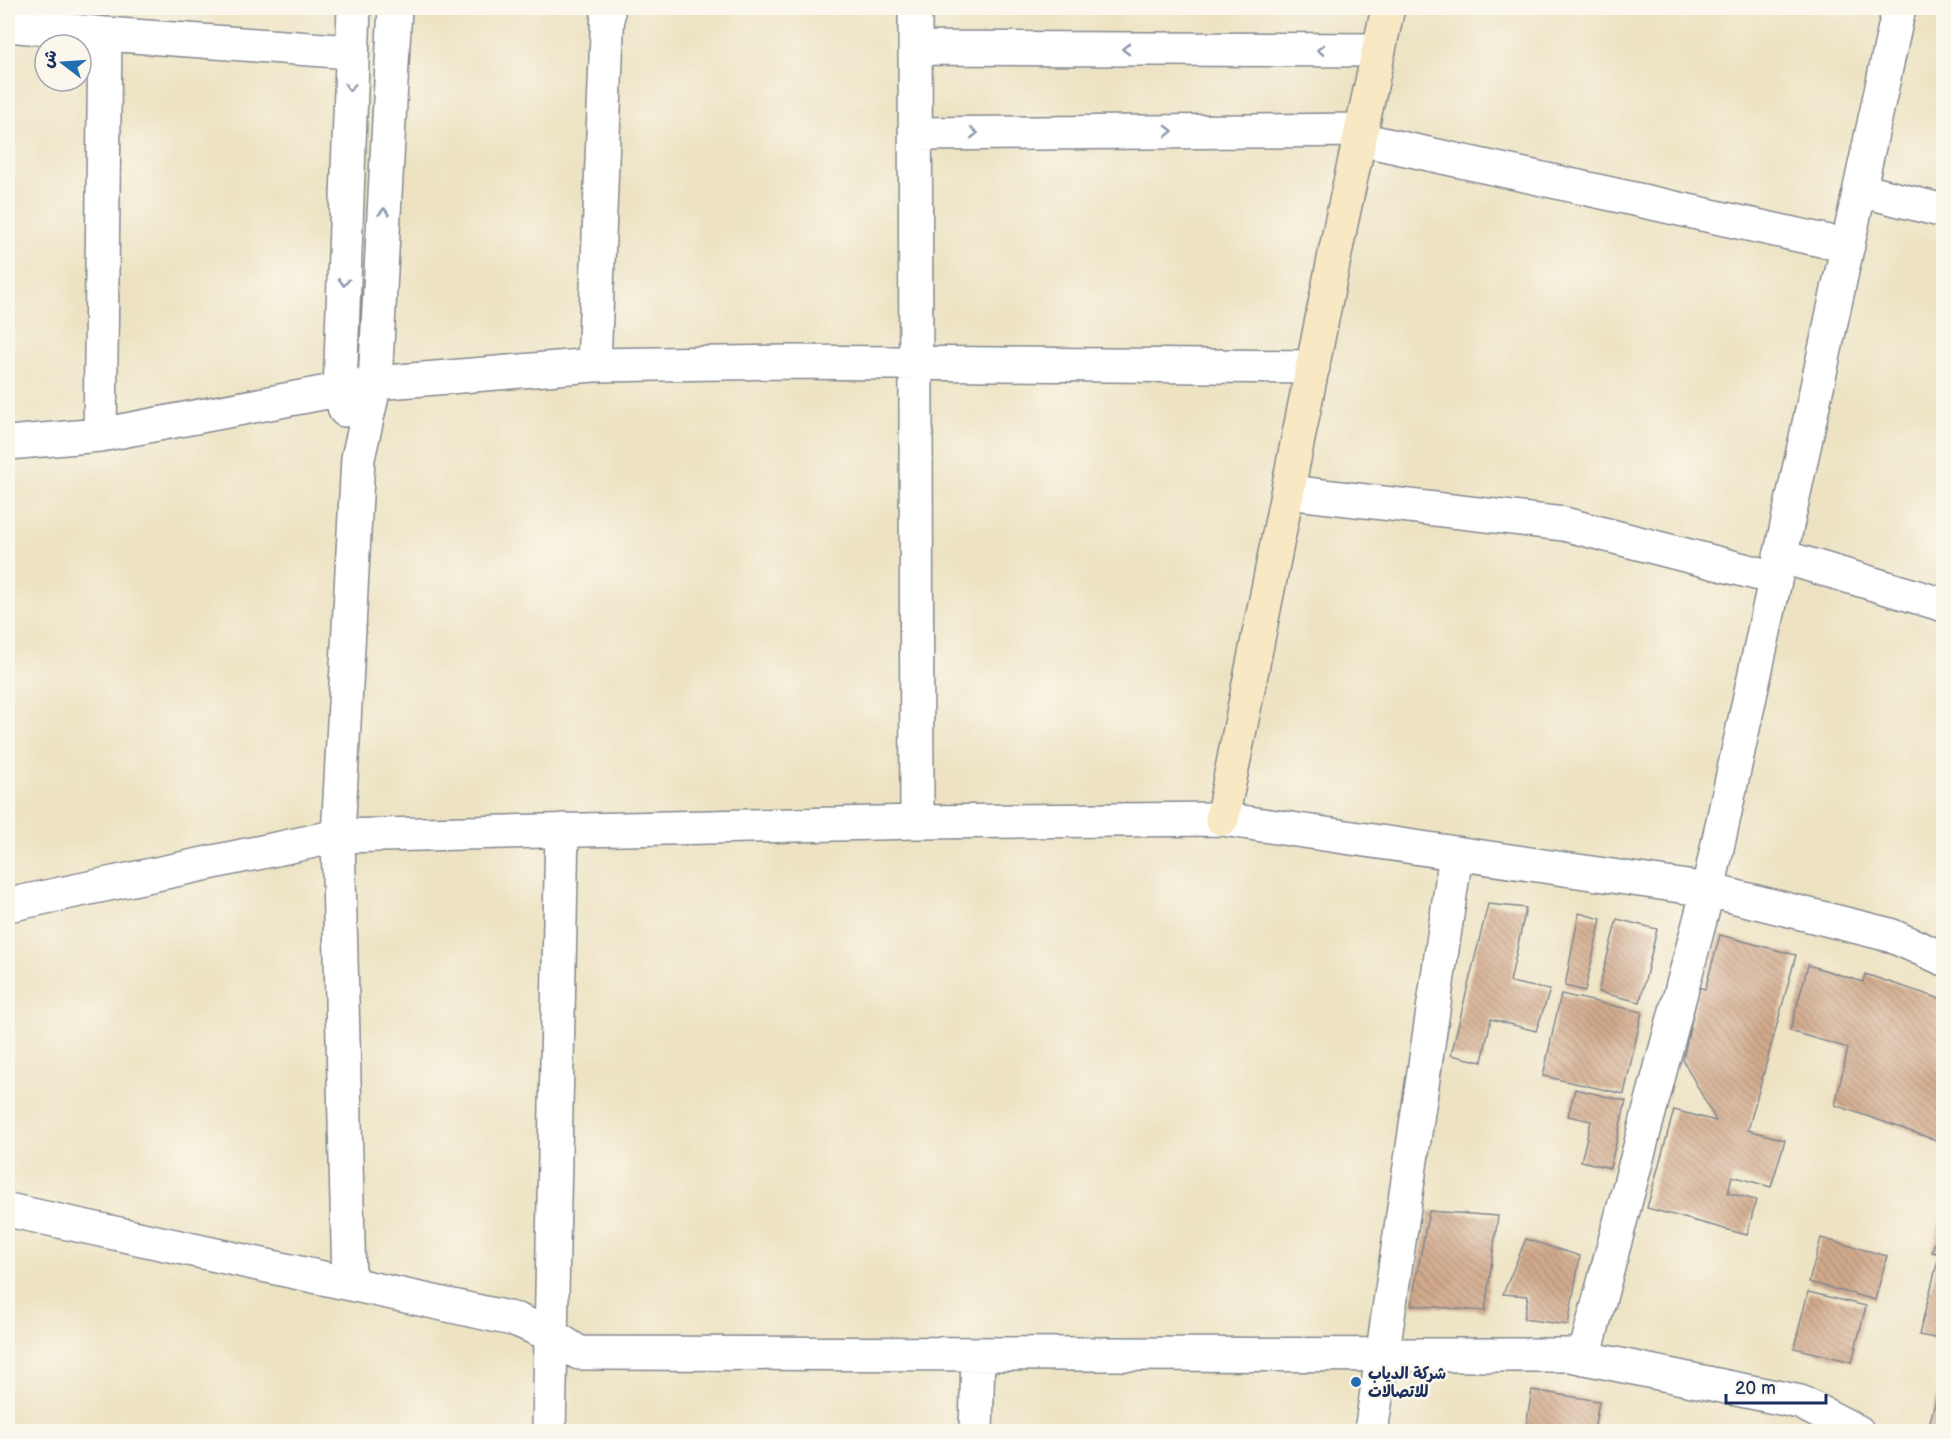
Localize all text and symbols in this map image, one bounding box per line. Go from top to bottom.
north arrow [33,33,93,93]
one-way arrow [1121,43,1130,55]
one-way arrow [1316,44,1325,56]
text: ش [38,48,62,70]
one-way arrow [344,82,357,91]
one-way arrow [1165,125,1174,138]
one-way arrow [970,127,979,139]
one-way arrow [377,208,390,217]
one-way arrow [337,277,350,286]
place label: شركة الدياب للاتصالات [1368,1365,1446,1402]
scale bar [1726,1367,1826,1405]
marker: شركة الدياب للاتصالات [1349,1375,1363,1389]
text: 20 m [1735,1378,1776,1399]

